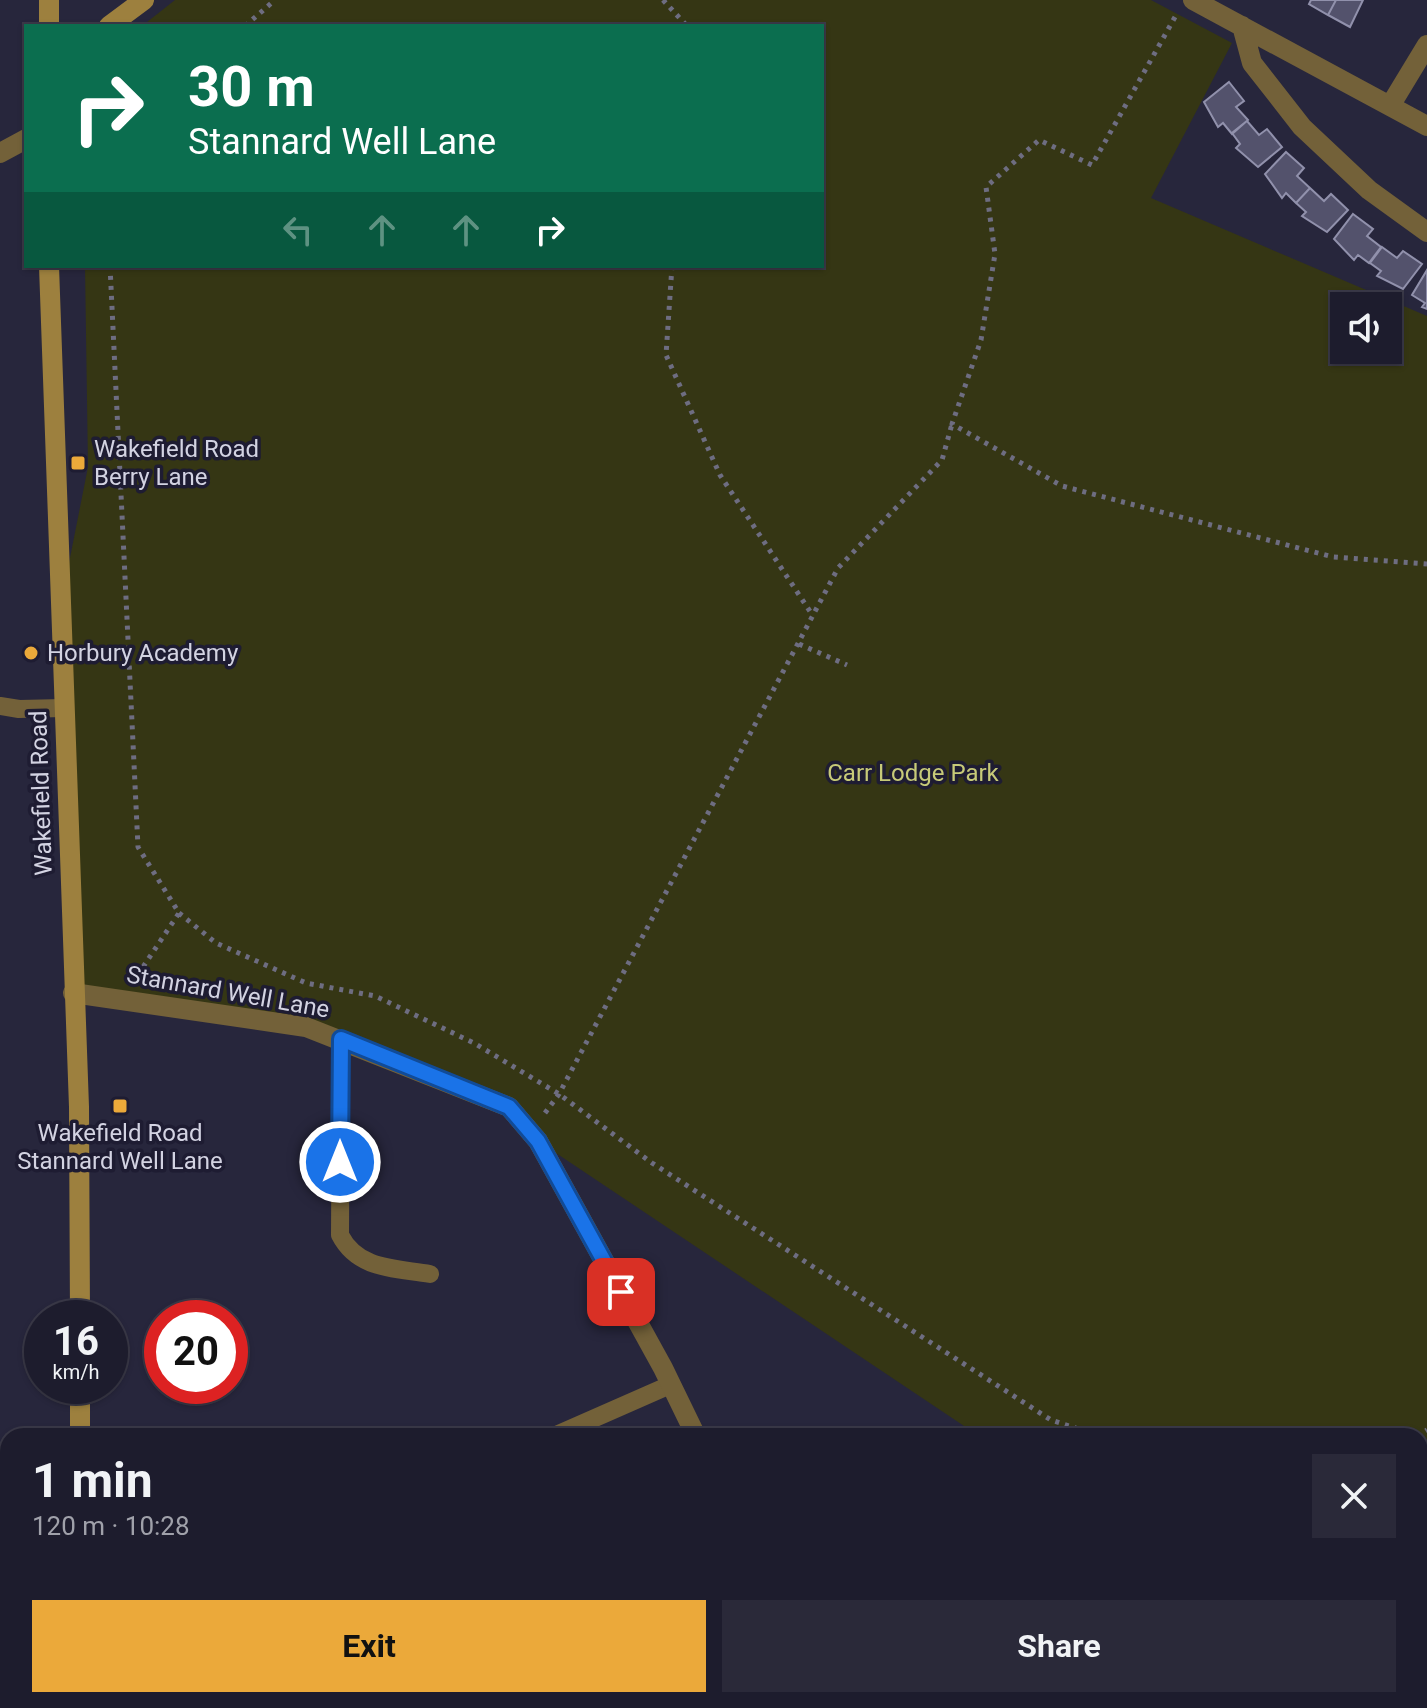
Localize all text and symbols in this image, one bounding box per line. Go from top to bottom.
text: 30 m [188,54,315,120]
icon: right [56,56,160,160]
text: Stannard Well Lane [188,121,496,163]
icon: left [276,208,320,252]
icon: ahead [360,208,404,252]
icon: ahead [444,208,488,252]
icon: right [528,208,572,252]
map controls [1330,292,1402,364]
button: sound [1330,292,1402,364]
place label: Wakefield Road Berry Lane [94,435,259,491]
marker: Wakefield Road Berry Lane [69,454,87,472]
place label: Horbury Academy [47,639,239,667]
marker: Horbury Academy [22,644,40,662]
street label: Wakefield Road [24,710,58,876]
park label: Carr Lodge Park [827,759,1000,787]
street label: Stannard Well Lane [124,960,332,1024]
marker: Wakefield Road Stannard Well Lane [111,1097,129,1115]
place label: Wakefield Road Stannard Well Lane [17,1119,223,1175]
position arrow [298,1120,382,1204]
pin [587,1258,655,1326]
icon: arrive [599,1270,643,1314]
speed limit sign: 20 [144,1300,248,1404]
text: 16 [53,1318,99,1365]
text: km/h [53,1360,99,1384]
text: 1 min [32,1452,153,1509]
button: close [1312,1454,1396,1538]
text: 120 m · 10:28 [32,1511,190,1541]
button: Exit [32,1600,706,1692]
button: Share [722,1600,1396,1692]

